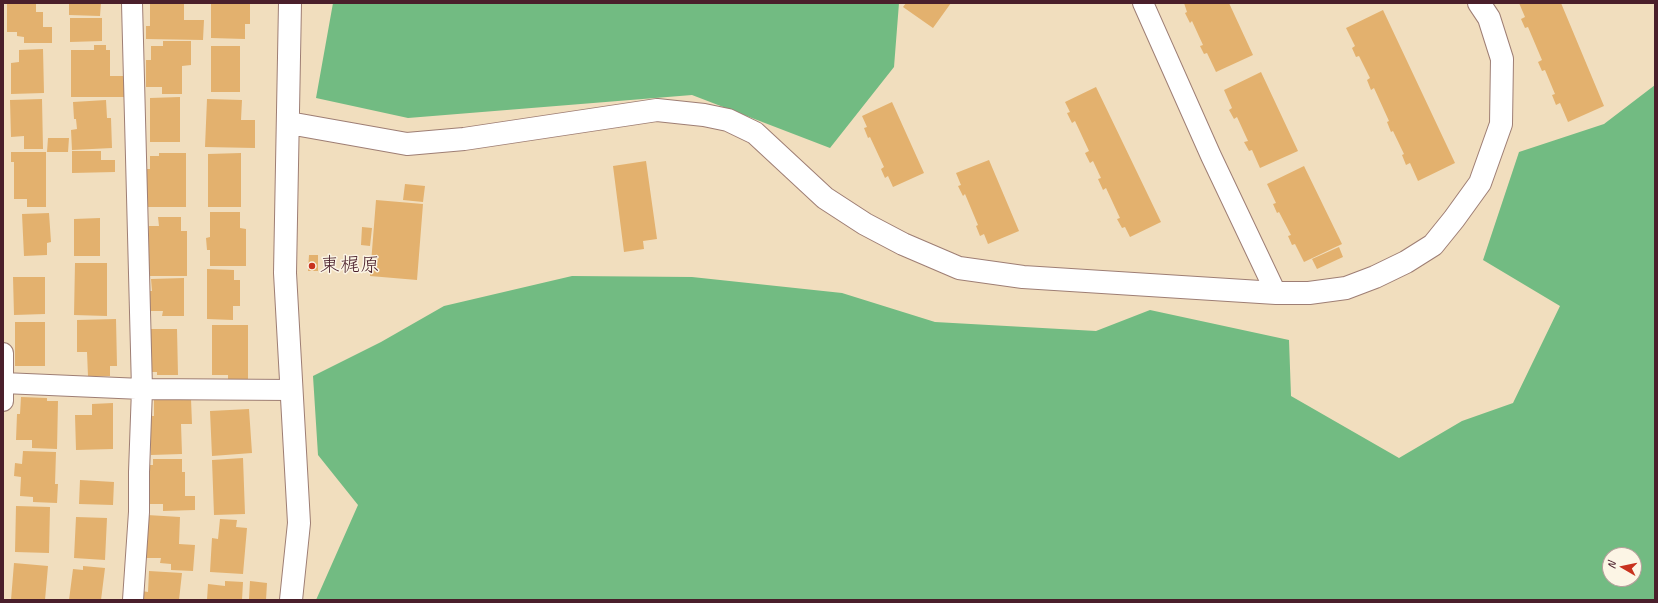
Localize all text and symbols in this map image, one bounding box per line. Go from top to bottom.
place label: 東梶原 [320,254,380,278]
marker: 東梶原 [307,261,317,271]
north arrow [1602,547,1642,587]
text: N [1604,561,1619,570]

